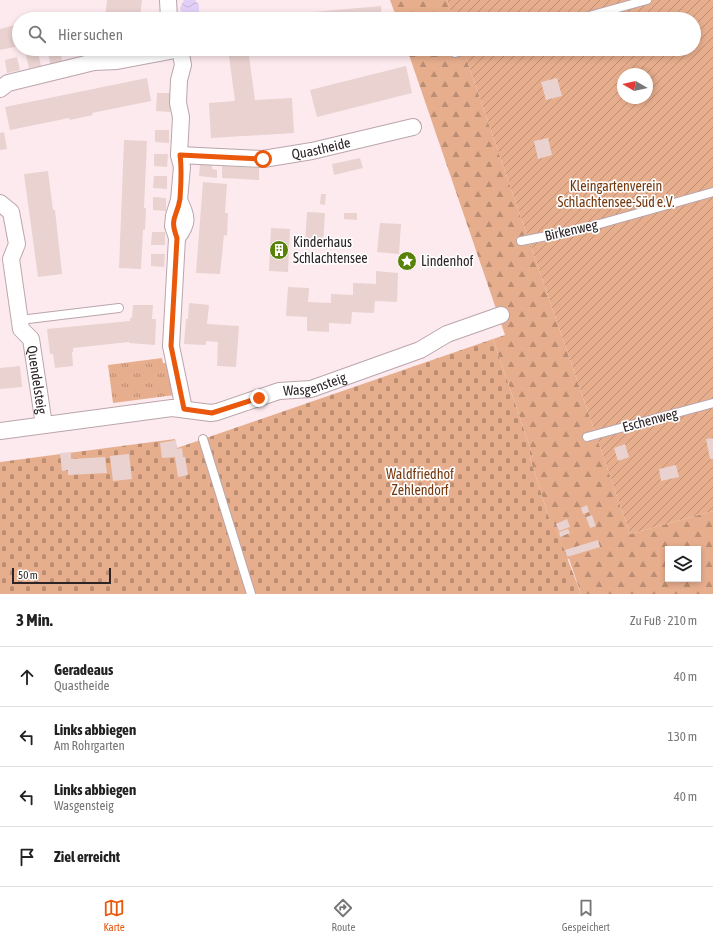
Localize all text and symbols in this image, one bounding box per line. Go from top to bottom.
search box [12,12,701,56]
icon: search [26,23,48,45]
text: Hier suchen [58,26,123,43]
north arrow [617,68,653,104]
street label: Quastheide [290,134,352,162]
route start [254,150,272,168]
park label: Kleingartenverein Schlachtensee-Süd e.V. [558,178,675,210]
street label: Birkenweg [543,216,599,244]
place label: Kinderhaus Schlachtensee [293,234,368,266]
building icon: Kinderhaus Schlachtensee [268,239,290,261]
place icon: Lindenhof [396,250,418,272]
place label: Lindenhof [421,253,474,269]
street label: Quendelsteig [24,344,50,415]
street label: Wasgensteig [283,369,348,399]
route end [250,389,268,407]
street label: Eschenweg [621,405,679,435]
park label: Waldfriedhof Zehlendorf [386,466,454,498]
map controls [665,546,701,582]
button: layers [665,546,701,582]
scale bar [12,566,111,585]
text: 50 m [18,569,38,581]
text: 3 Min. [16,610,53,630]
text: Zu Fuß · 210 m [630,613,697,628]
text: Geradeaus [54,661,113,678]
icon: ahead [16,666,38,688]
text: 40 m [674,669,697,684]
text: Quastheide [54,678,110,693]
text: Links abbiegen [54,721,136,738]
icon: left [16,726,38,748]
text: 130 m [668,729,697,744]
text: Am Rohrgarten [54,738,125,753]
text: Links abbiegen [54,781,136,798]
icon: left [16,786,38,808]
text: 40 m [674,789,697,804]
text: Wasgensteig [54,798,114,813]
icon: arrive [16,846,38,868]
text: Ziel erreicht [54,848,120,865]
tab: Karte [103,897,125,933]
tab: Route [331,897,355,933]
tab: Gespeichert [562,897,610,933]

